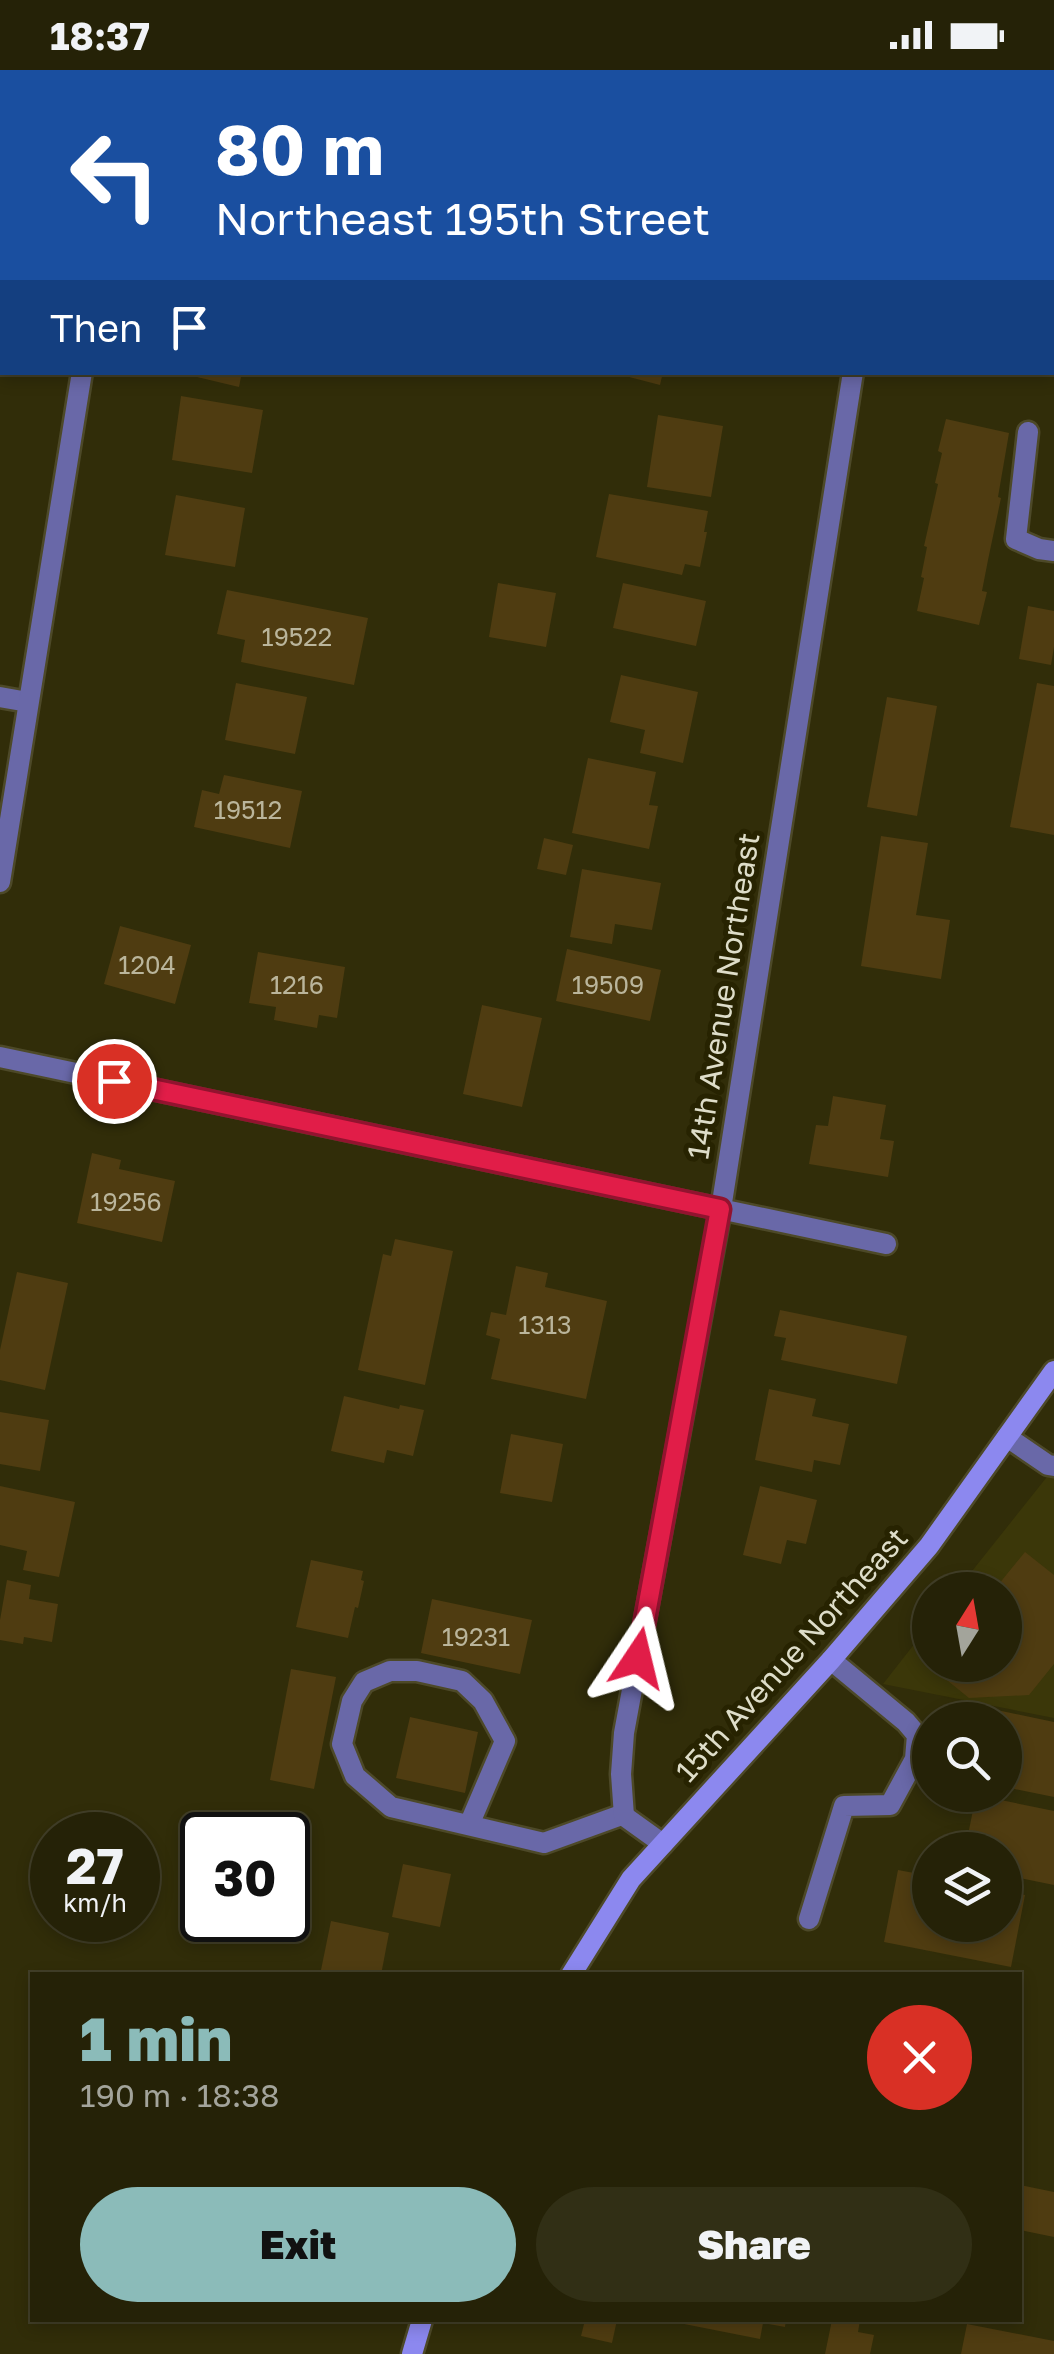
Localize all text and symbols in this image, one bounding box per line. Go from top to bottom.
text: 18:37 [50,13,150,58]
text: 80 m [215,106,384,190]
icon: left [50,110,180,240]
text: Northeast 195th Street [215,191,710,245]
icon: arrive [162,300,217,355]
text: Then [50,305,142,350]
house number: 19522 [262,621,332,652]
house number: 19512 [214,794,282,825]
street label: 14th Avenue Northeast [679,830,767,1162]
house number: 1204 [118,949,176,980]
house number: 1216 [270,969,324,1000]
house number: 19509 [572,969,644,1000]
pin [72,1039,157,1124]
icon: arrive [87,1054,142,1109]
house number: 19256 [90,1186,162,1217]
house number: 1313 [518,1309,572,1340]
street label: 15th Avenue Northeast [668,1520,915,1789]
north arrow [912,1572,1022,1682]
map controls [912,1572,1022,1942]
position arrow [586,1606,690,1710]
house number: 19231 [442,1621,510,1652]
button: search [912,1702,1022,1812]
speed limit sign: 30 [180,1812,310,1942]
button: layers [912,1832,1022,1942]
text: 27 [66,1835,124,1895]
text: km/h [63,1887,127,1918]
text: 1 min [80,2002,232,2074]
button: close [867,2005,972,2110]
text: 190 m · 18:38 [80,2076,280,2114]
button: Exit [80,2187,516,2302]
button: Share [536,2187,972,2302]

